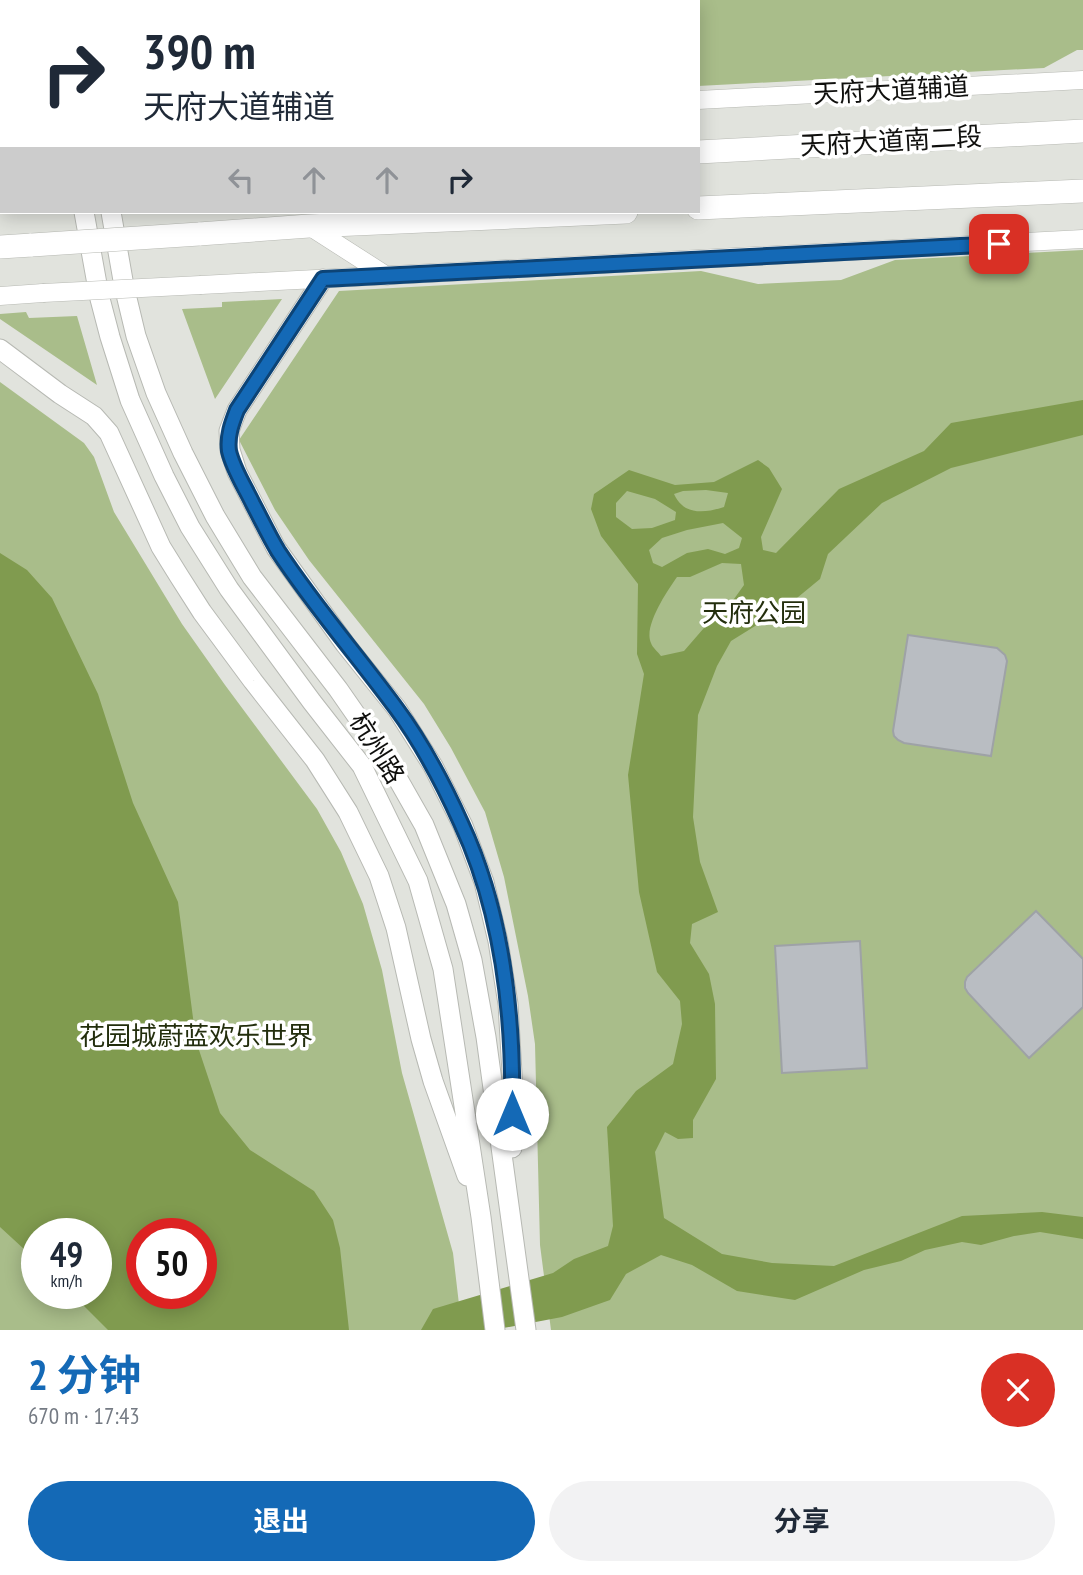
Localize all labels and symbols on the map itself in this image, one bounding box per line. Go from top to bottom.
street label: 天府大道辅道 [812,69,970,110]
street label: 天府大道南二段 [799,119,983,162]
pin [969,214,1029,274]
park label: 天府公园 [702,596,806,629]
street label: 杭州路 [343,706,412,790]
park label: 花园城蔚蓝欢乐世界 [79,1019,313,1052]
position arrow [475,1077,549,1151]
speed limit sign: 50 [126,1218,217,1309]

